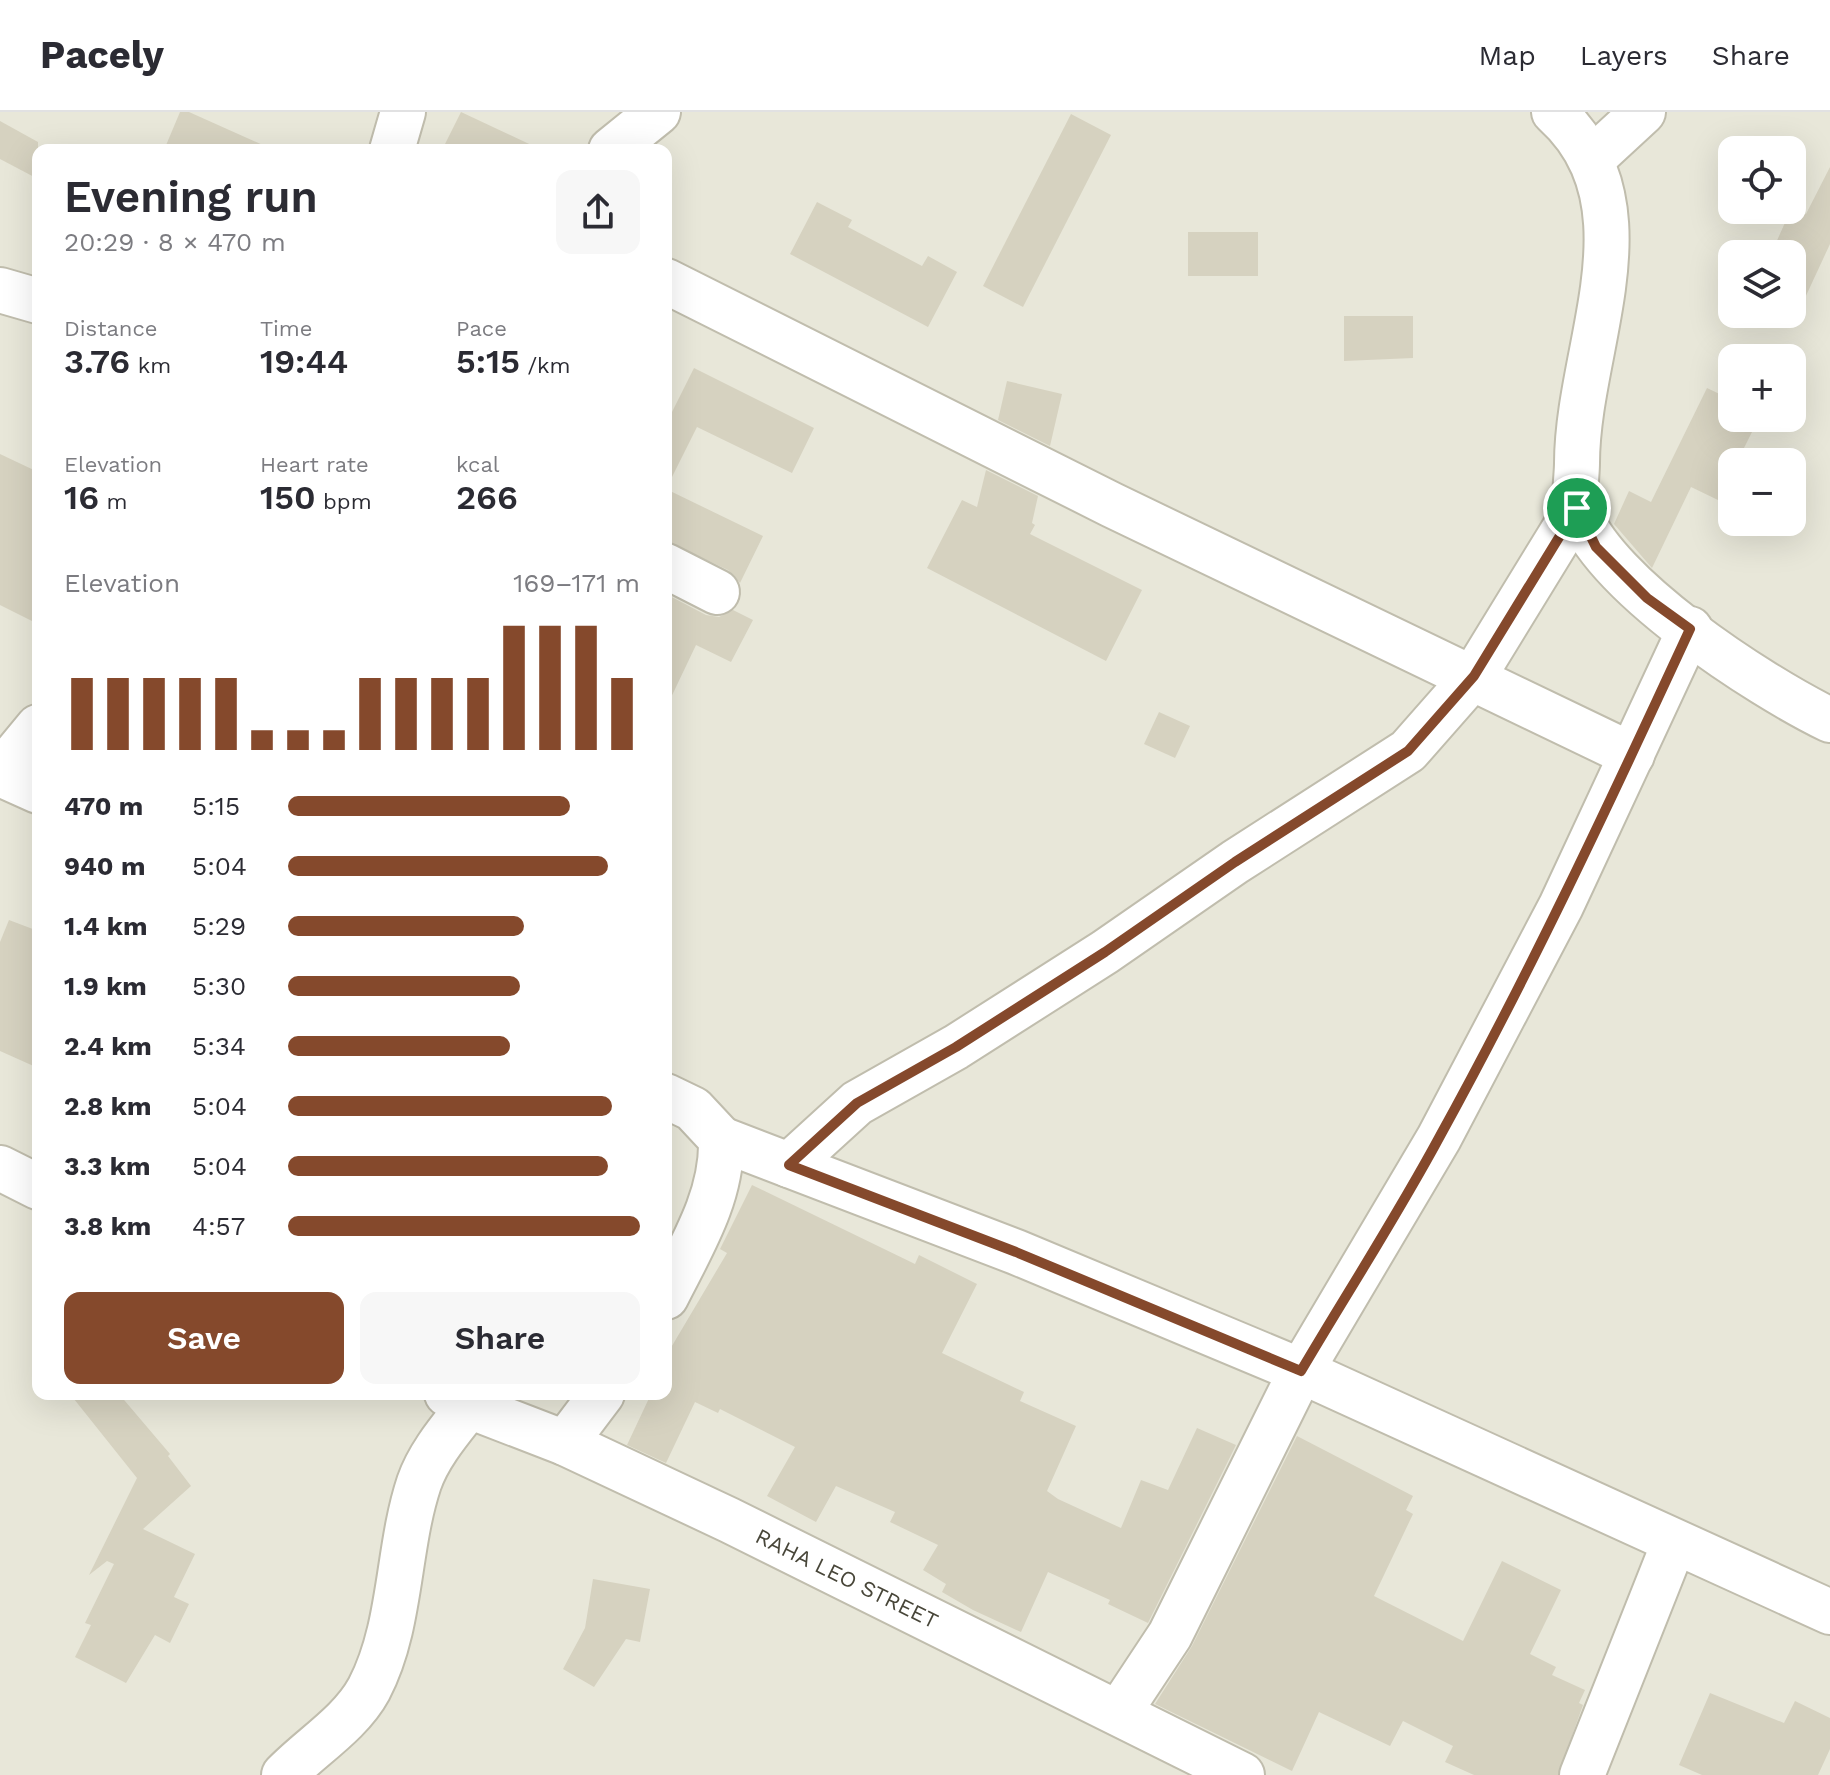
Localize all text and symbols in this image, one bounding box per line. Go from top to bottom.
text: Pacely [40,33,164,77]
text: Map [1479,39,1536,72]
text: Layers [1580,39,1668,72]
text: Share [1712,39,1790,72]
map controls [1718,136,1806,536]
button: locate [1718,136,1806,224]
button: share [556,170,640,254]
text: Evening run [64,171,318,223]
text: 20:29 · 8 × 470 m [64,227,286,257]
button: layers [1718,240,1806,328]
text: Distance [64,316,158,341]
text: Time [260,316,312,341]
text: Pace [456,316,507,341]
text: 3.76 [64,341,130,381]
text: 19:44 [260,341,348,381]
text: 5:15 [456,341,520,381]
button: + [1718,344,1806,432]
text: km [130,353,171,378]
text: /km [520,353,570,378]
button: − [1718,448,1806,536]
text: Elevation [64,452,162,477]
text: Heart rate [260,452,369,477]
text: kcal [456,452,500,477]
pin [1543,474,1611,542]
text: 16 [64,477,99,517]
text: 150 [260,477,316,517]
text: 266 [456,477,518,517]
icon: arrive [1555,486,1599,530]
text: m [99,489,127,514]
text: bpm [316,489,372,514]
text: Elevation [64,568,180,598]
text: 169–171 m [513,568,640,598]
text: 470 m [64,791,143,821]
text: 5:15 [192,791,240,821]
text: 940 m [64,851,145,881]
text: 5:04 [192,851,247,881]
text: 1.4 km [64,911,148,941]
text: 5:29 [192,911,246,941]
text: 1.9 km [64,971,147,1001]
text: 5:30 [192,971,246,1001]
text: 2.4 km [64,1031,152,1061]
text: 5:34 [192,1031,246,1061]
text: 2.8 km [64,1091,151,1121]
text: 5:04 [192,1091,247,1121]
text: 3.3 km [64,1151,150,1181]
text: 5:04 [192,1151,247,1181]
text: 3.8 km [64,1211,151,1241]
text: 4:57 [192,1211,245,1241]
button: Save [64,1292,344,1384]
button: Share [360,1292,640,1384]
street label: RAHA LEO STREET [751,1523,942,1634]

